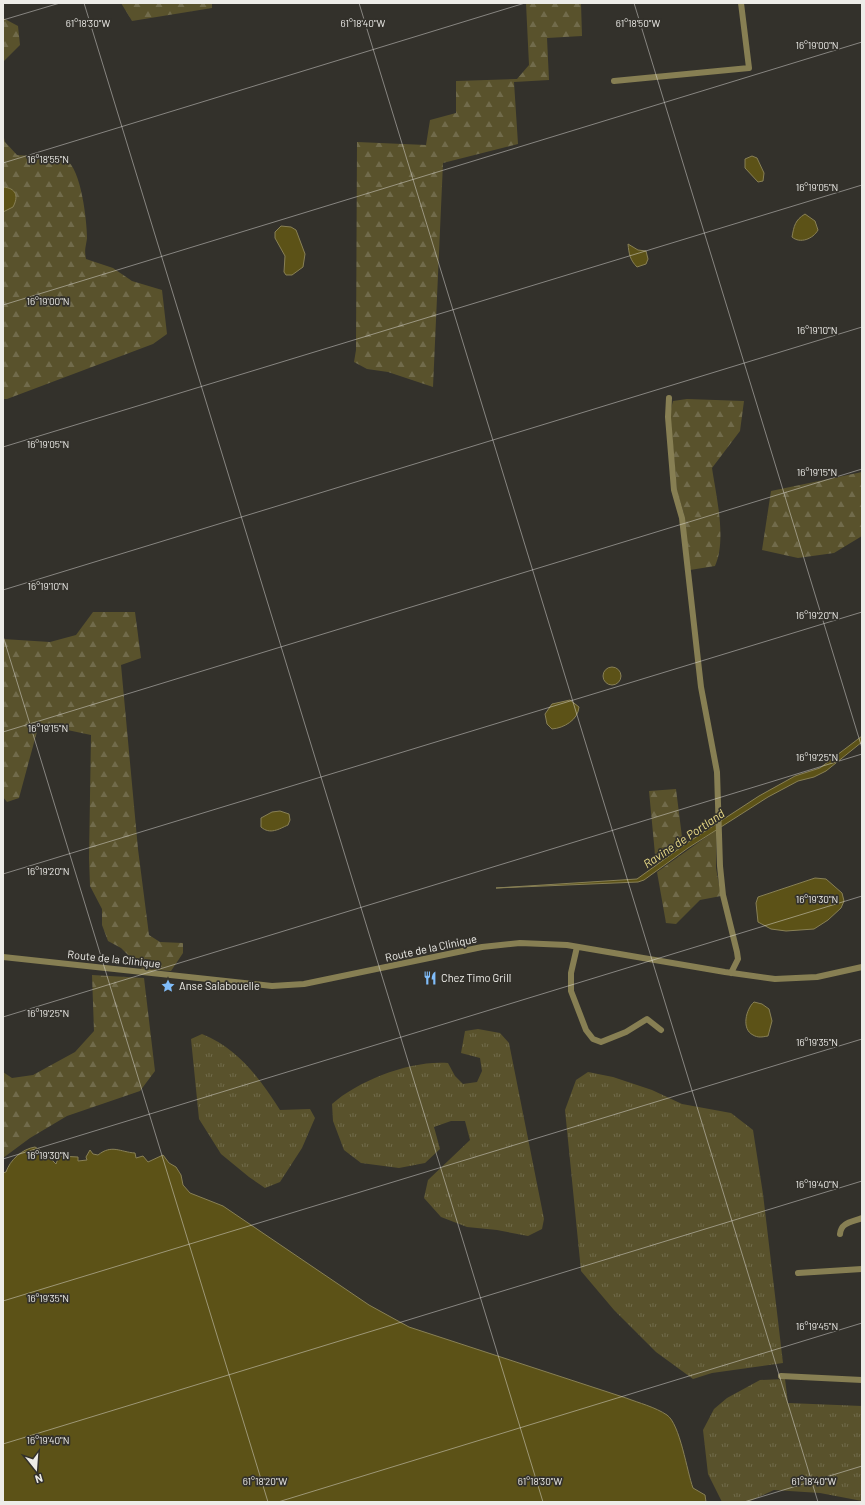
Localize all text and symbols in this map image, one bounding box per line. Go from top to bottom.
text: 61°18'30"W [66,17,110,29]
text: 61°18'40"W [341,17,386,29]
text: 61°18'50"W [616,17,660,29]
text: 16°19'00"N [795,39,839,51]
text: 16°18'55"N [27,153,69,165]
text: 16°19'05"N [796,181,838,193]
text: 16°19'00"N [26,295,70,307]
text: 16°19'10"N [796,324,838,336]
text: 16°19'05"N [27,438,69,450]
text: 16°19'15"N [797,466,837,478]
text: 16°19'10"N [27,580,69,592]
text: 16°19'20"N [796,609,838,621]
text: 16°19'15"N [28,722,68,734]
text: 16°19'25"N [796,751,838,763]
water label: Ravine de Portland [640,805,727,870]
text: 16°19'20"N [27,865,69,877]
text: 16°19'30"N [796,893,838,905]
street label: Route de la Clinique [384,931,478,964]
street label: Route de la Clinique [67,947,161,970]
restaurant icon: Chez Timo Grill [422,970,438,986]
place label: Chez Timo Grill [441,971,511,984]
place icon: Anse Salabouelle [160,978,176,994]
place label: Anse Salabouelle [179,979,260,992]
text: 16°19'25"N [27,1007,69,1019]
text: 16°19'35"N [796,1036,838,1048]
text: 16°19'30"N [27,1149,69,1161]
text: 16°19'40"N [796,1178,838,1190]
text: 16°19'35"N [27,1292,69,1304]
text: 16°19'45"N [796,1320,838,1332]
text: 16°19'40"N [27,1434,69,1446]
north arrow [16,1449,56,1489]
text: N [34,1472,44,1486]
text: 61°18'20"W [243,1475,288,1487]
text: 61°18'30"W [518,1475,562,1487]
text: 61°18'40"W [792,1475,837,1487]

